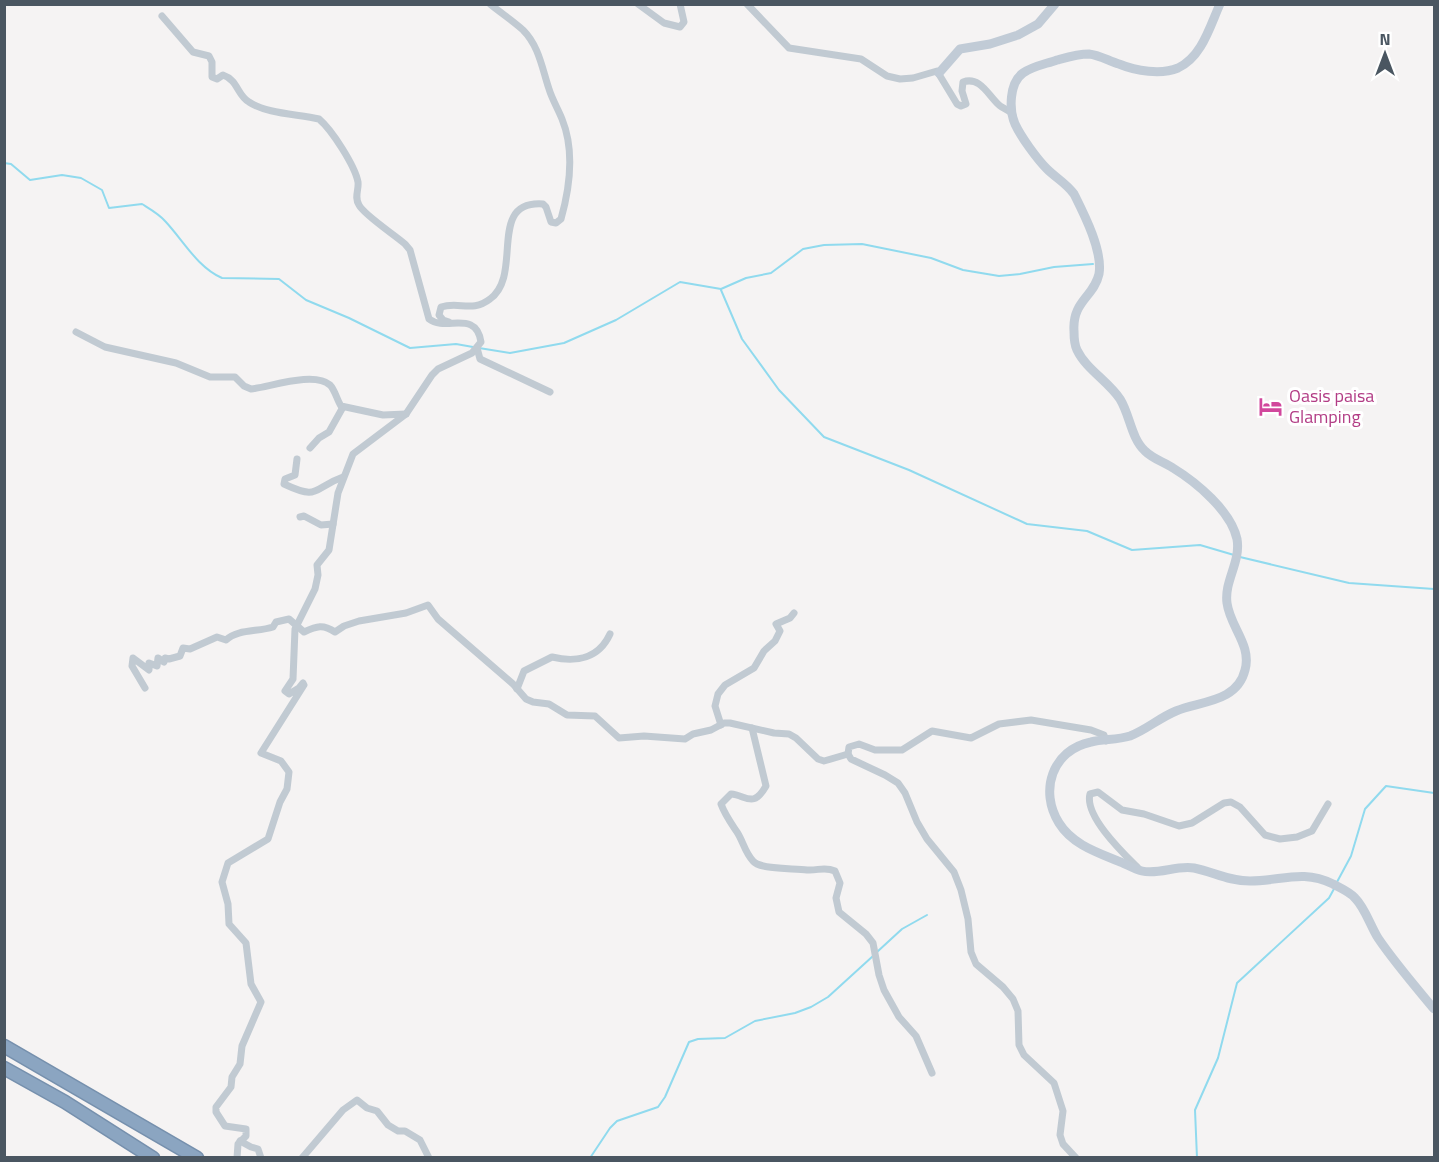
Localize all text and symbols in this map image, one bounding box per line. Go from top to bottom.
north arrow [1355,24,1415,84]
text: N [1379,27,1391,51]
place label: Oasis paisa Glamping [1289,382,1374,430]
hotel icon: Oasis paisa Glamping [1258,393,1284,419]

